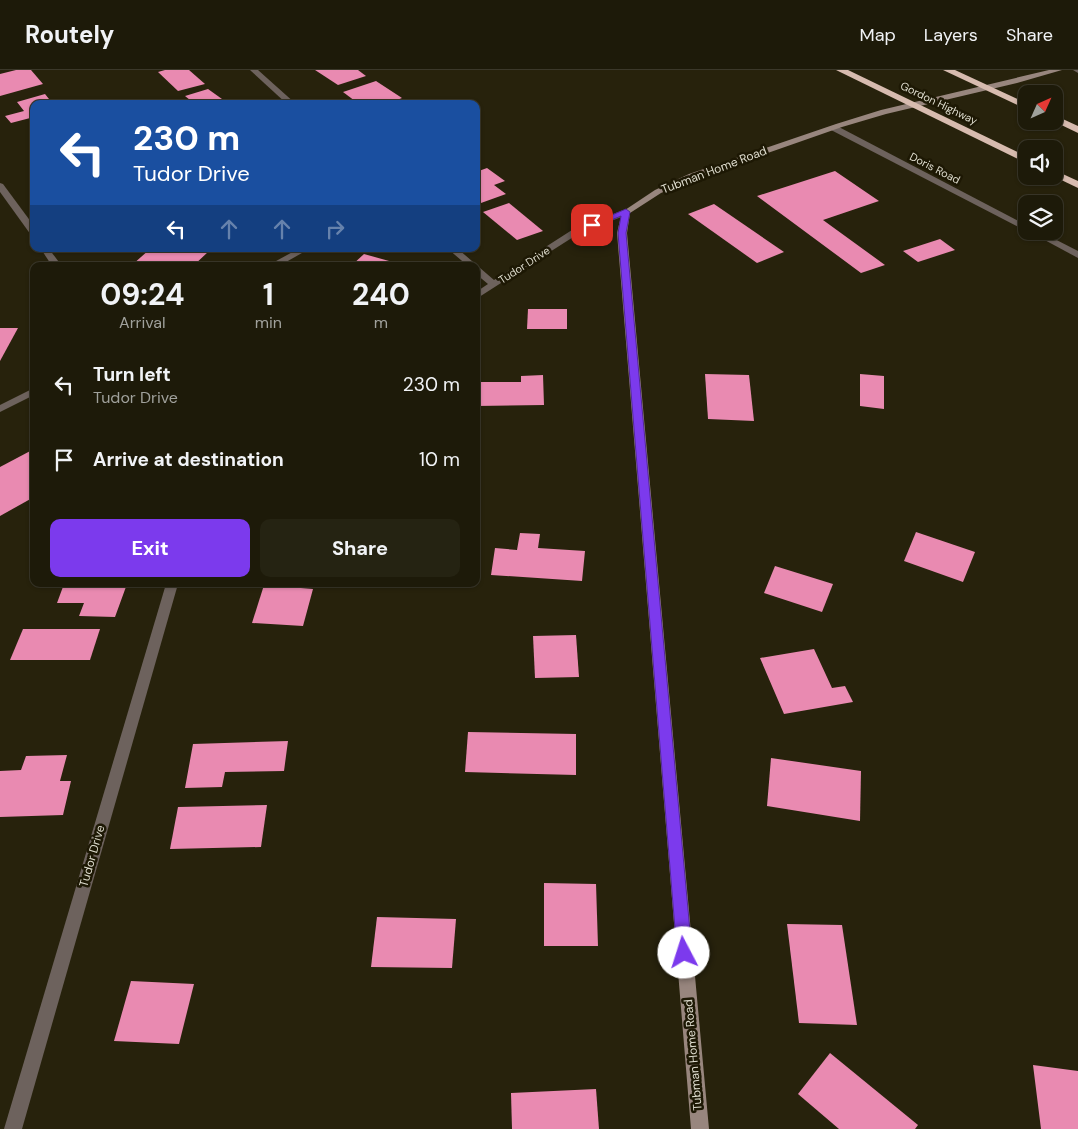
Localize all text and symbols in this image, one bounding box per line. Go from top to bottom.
text: Routely [25,19,114,50]
text: Map [860,23,896,47]
text: Layers [924,23,978,47]
text: Share [1006,23,1053,47]
street label: Gordon Highway [898,78,980,128]
north arrow [1018,85,1062,130]
map controls [1018,85,1063,240]
text: 230 m [133,115,240,161]
icon: left [50,120,115,185]
button: sound [1018,140,1063,185]
street label: Tubman Home Road [659,143,769,197]
street label: Doris Road [907,149,963,187]
text: Tudor Drive [133,159,250,188]
button: layers [1018,195,1063,240]
pin [571,204,613,246]
icon: arrive [578,211,606,239]
icon: left [162,215,190,243]
icon: ahead [215,215,243,243]
icon: ahead [268,215,296,243]
icon: right [321,215,349,243]
street label: Tudor Drive [496,243,552,287]
text: 09:24 [100,275,185,314]
text: 1 [263,275,274,314]
text: 240 [352,275,410,314]
text: Arrival [119,312,166,333]
text: min [255,312,282,333]
text: m [374,312,388,333]
text: Turn left [93,362,171,387]
icon: left [50,371,78,399]
text: 230 m [403,372,460,397]
text: Tudor Drive [93,387,178,408]
icon: arrive [50,446,78,474]
text: Arrive at destination [93,447,284,472]
text: 10 m [419,447,460,472]
button: Exit [50,519,250,577]
button: Share [260,519,460,577]
street label: Tudor Drive [76,823,109,889]
position arrow [657,926,709,978]
street label: Tubman Home Road [680,999,706,1111]

